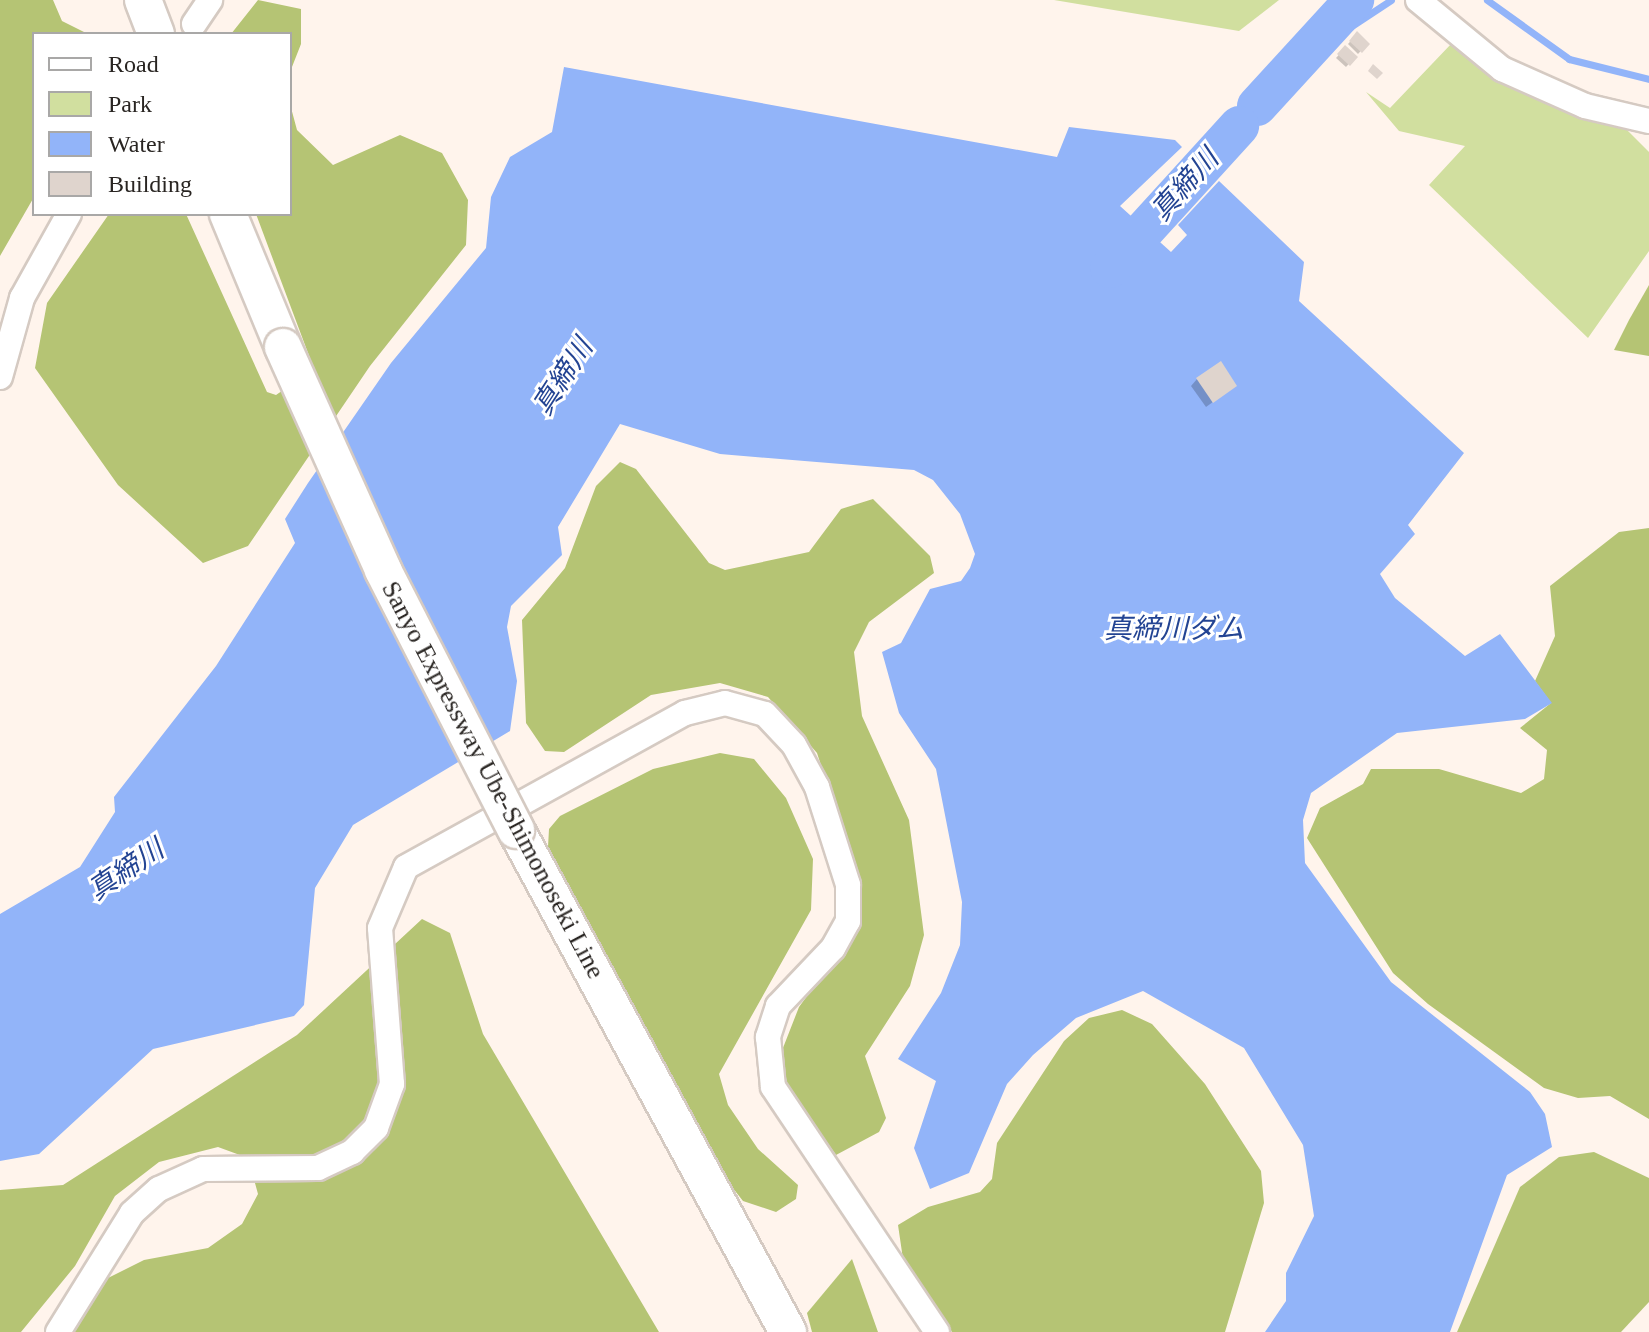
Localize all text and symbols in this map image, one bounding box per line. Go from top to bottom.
legend [32,32,292,216]
text: Road [108,51,159,77]
text: Park [108,91,152,117]
text: Water [108,131,165,157]
water label: 真締川 [1144,143,1226,227]
text: Building [108,171,192,197]
water label: 真締川 [526,333,600,421]
street label: Sanyo Expressway Ube-Shimonoseki Line [375,576,611,984]
water label: 真締川ダム [1104,612,1244,646]
water label: 真締川 [82,833,170,907]

